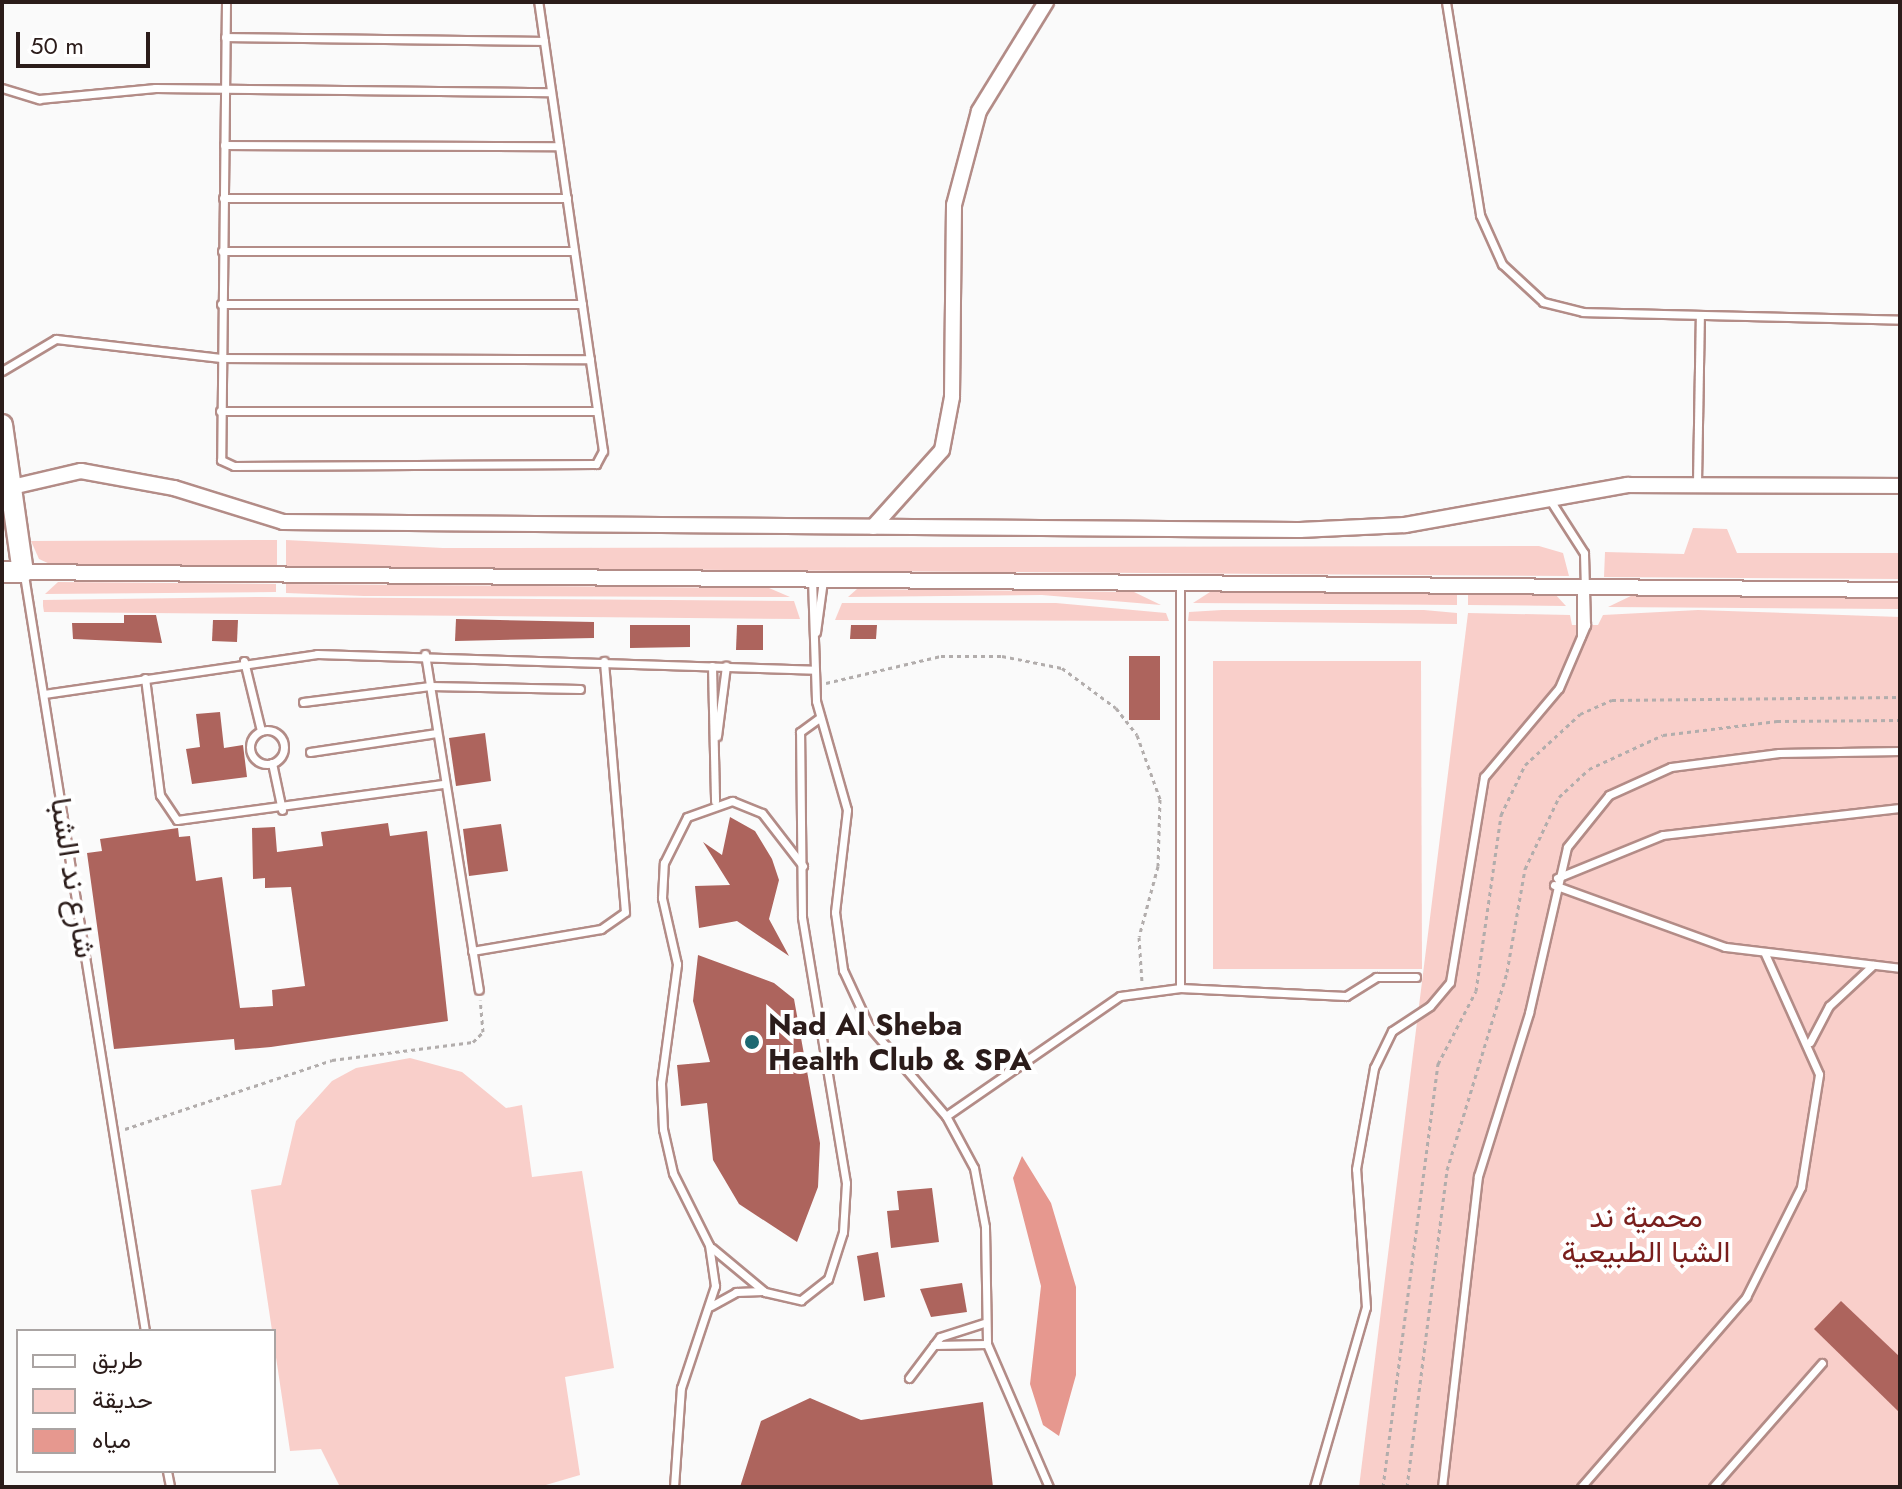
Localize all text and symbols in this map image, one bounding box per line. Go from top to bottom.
scale bar [20,16,154,66]
text: 50 m [30,28,84,63]
street label: شارع ند الشبا [43,795,103,961]
place label: Nad Al Sheba Health Club & SPA [768,1007,1031,1078]
marker: Nad Al Sheba Health Club & SPA [743,1033,761,1051]
park label: محمية ند الشبا الطبيعية [1562,1199,1730,1270]
legend [16,1329,276,1473]
text: طريق [92,1342,143,1377]
text: حديقة [92,1382,153,1417]
text: مياه [92,1422,131,1457]

